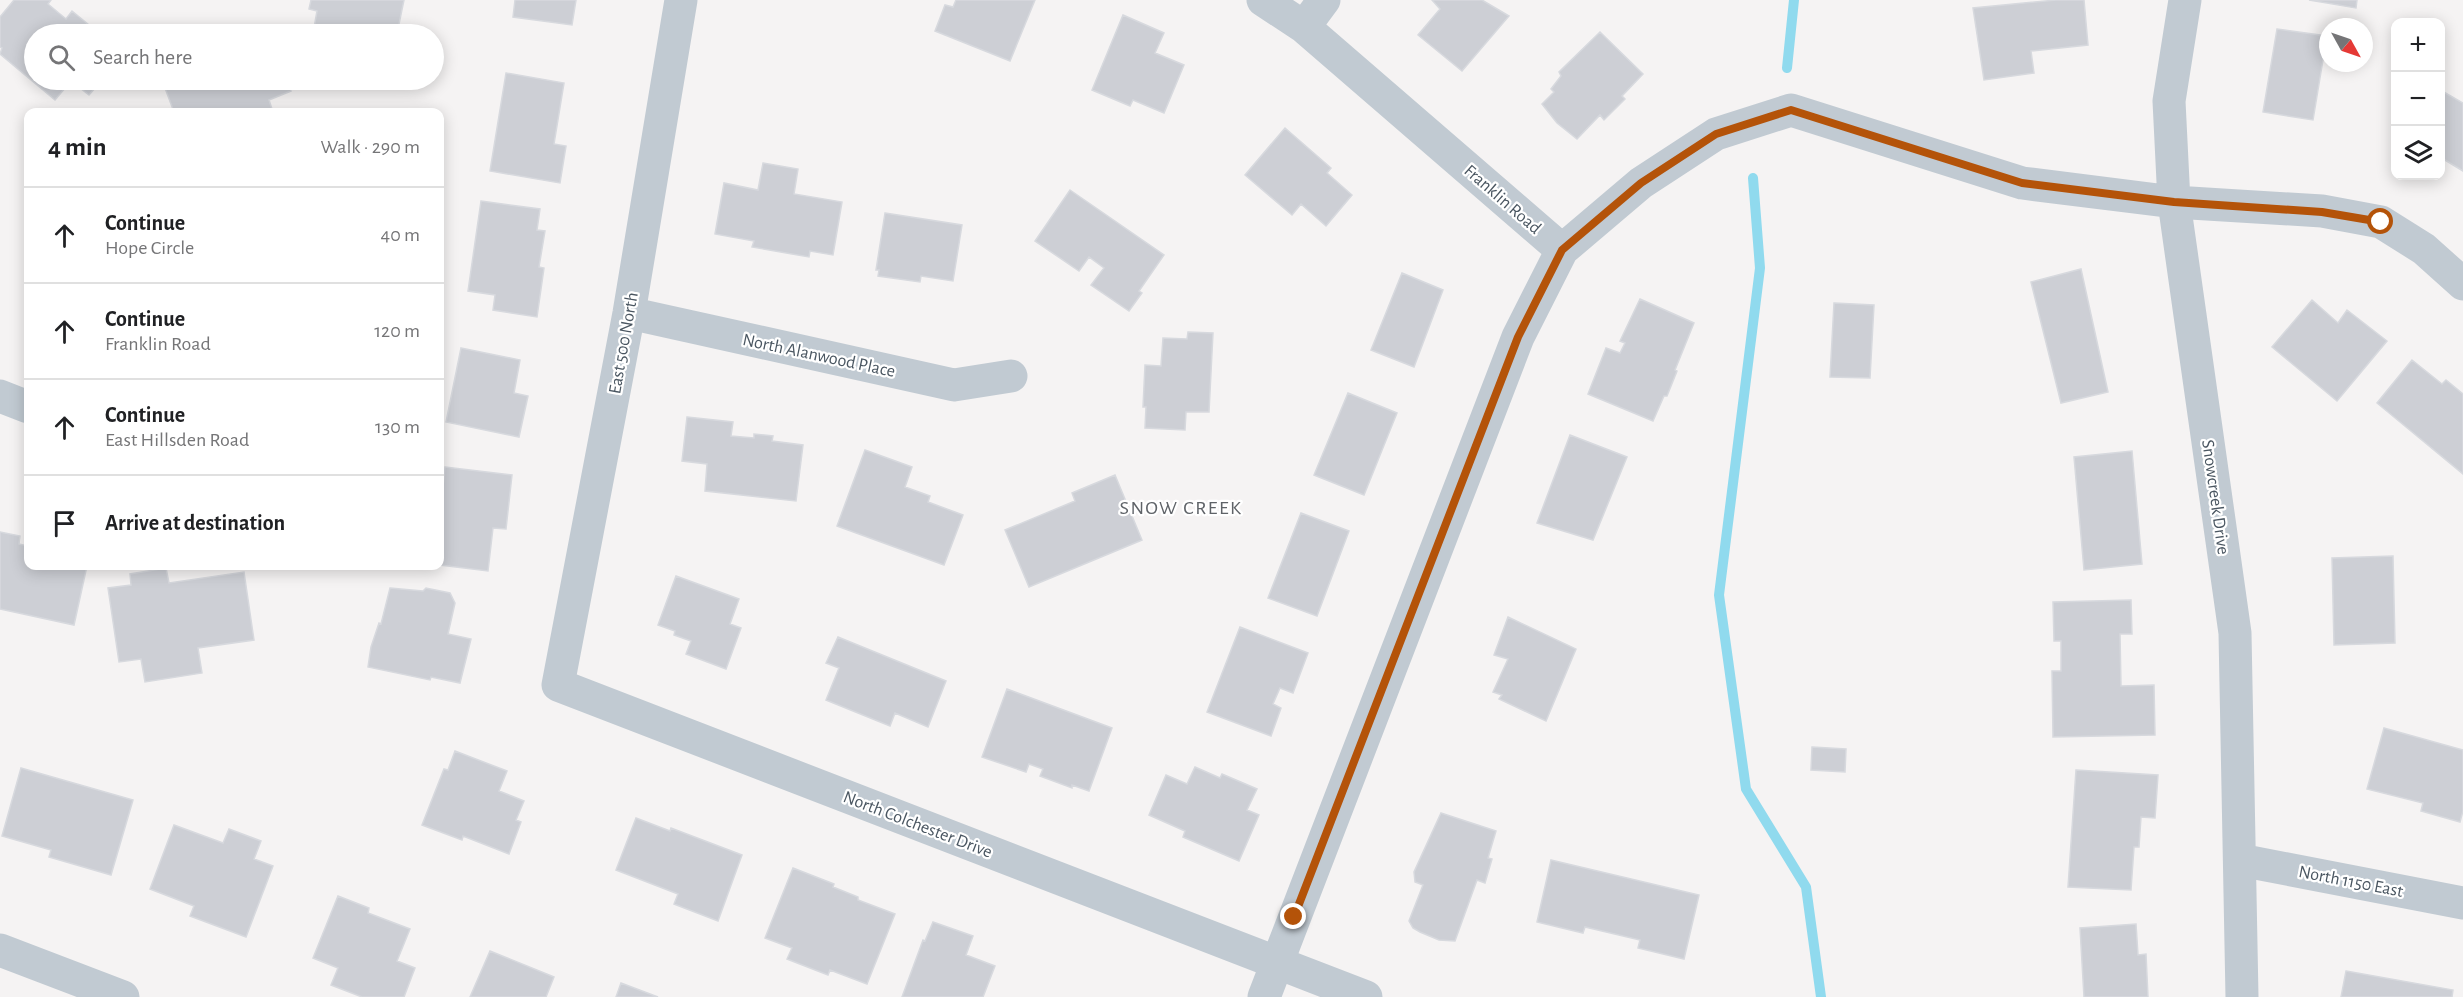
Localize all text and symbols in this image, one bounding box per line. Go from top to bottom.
north arrow [2319,18,2373,72]
map controls [2391,18,2445,180]
button: + [2391,18,2445,72]
search box [24,24,444,90]
icon: search [45,41,78,74]
text: Search here [93,46,192,68]
button: − [2391,72,2445,126]
button: layers [2391,126,2445,180]
text: 4 min [48,134,107,160]
text: Walk · 290 m [320,137,420,157]
street label: Franklin Road [1460,162,1544,238]
route start [2367,208,2393,234]
text: Continue [105,212,185,234]
icon: ahead [48,219,81,252]
text: 40 m [381,225,420,245]
text: Hope Circle [105,238,194,258]
street label: East 500 North [606,291,642,395]
text: Continue [105,308,185,330]
icon: ahead [48,315,81,348]
text: 120 m [374,321,420,341]
street label: North Alanwood Place [741,331,897,381]
text: Franklin Road [105,334,211,354]
text: Continue [105,404,185,426]
icon: ahead [48,411,81,444]
text: 130 m [375,417,420,437]
text: East Hillsden Road [105,430,249,450]
street label: Snowcreek Drive [2198,439,2232,556]
district label: SNOW CREEK [1119,498,1243,518]
icon: arrive [48,507,81,540]
text: Arrive at destination [105,512,285,534]
street label: North Colchester Drive [841,788,995,862]
street label: North 1150 East [2297,863,2405,901]
route end [1280,903,1306,929]

